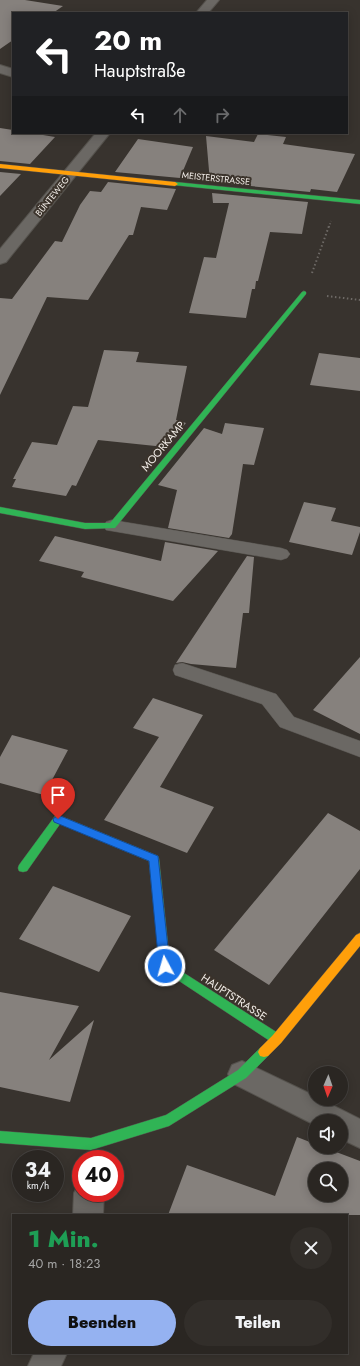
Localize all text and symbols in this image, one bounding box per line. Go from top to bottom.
text: 20 m [94,20,162,61]
icon: left [28,28,80,80]
text: Hauptstraße [94,58,185,84]
icon: left [127,104,149,126]
icon: ahead [169,104,191,126]
icon: right [211,104,233,126]
street label: MEISTERSTRASSE [181,168,251,188]
street label: BÜNTEWEG [32,173,72,219]
street label: MOORKAMP [137,418,189,474]
pin [41,778,75,819]
icon: arrive [47,784,69,806]
position arrow [144,945,186,987]
street label: HAUPTSTRASSE [198,970,270,1024]
north arrow [308,1066,348,1106]
map controls [308,1066,348,1202]
button: sound [308,1114,348,1154]
speed limit sign: 40 [72,1150,124,1202]
text: 34 [25,1156,51,1185]
button: search [308,1162,348,1202]
text: km/h [27,1178,49,1193]
text: 1 Min. [28,1221,99,1256]
button: close [290,1227,332,1269]
text: 40 m · 18:23 [28,1254,100,1273]
button: Beenden [28,1300,176,1346]
button: Teilen [184,1300,332,1346]

